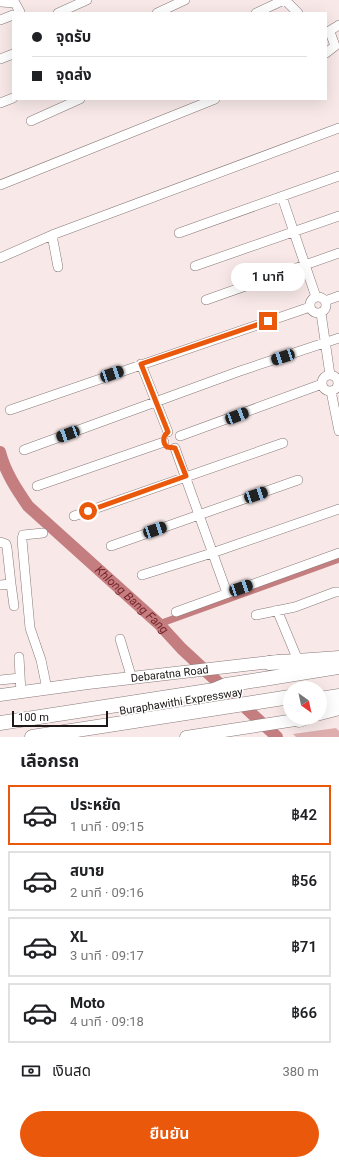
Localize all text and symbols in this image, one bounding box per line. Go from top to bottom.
text: จุดรับ [56,28,91,46]
text: จุดส่ง [56,66,92,84]
callout: 1 นาที [231,263,305,291]
text: 1 นาที [252,269,284,284]
route end [259,312,277,330]
car [270,348,296,366]
car [99,364,125,384]
car [224,406,250,426]
car [55,424,81,444]
car [243,485,269,505]
route start [79,502,97,520]
car [142,520,168,540]
water label: Khlong Bang Fang [92,563,172,637]
car [228,578,254,598]
street label: Debaratna Road [130,663,209,685]
north arrow [283,681,327,725]
map controls [283,681,327,725]
street label: Buraphawithi Expressway [118,685,244,718]
scale bar [12,709,108,728]
text: 100 m [18,711,49,724]
text: เลือกรถ [20,750,79,771]
text: ประหยัด [70,796,121,814]
icon: car [22,797,58,833]
text: ฿42 [291,806,317,824]
text: 1 นาที · 09:15 [70,819,144,834]
text: สบาย [70,862,104,880]
icon: car [22,863,58,899]
text: ฿56 [291,872,317,890]
text: 2 นาที · 09:16 [70,885,144,900]
text: XL [70,928,88,946]
icon: car [22,929,58,965]
text: ฿71 [291,938,317,956]
text: 3 นาที · 09:17 [70,948,144,963]
text: Moto [70,994,105,1012]
icon: car [22,995,58,1031]
text: ฿66 [291,1004,317,1022]
text: 4 นาที · 09:18 [70,1014,144,1029]
icon: cash [20,1060,42,1082]
text: เงินสด [52,1062,91,1080]
text: 380 m [282,1064,319,1079]
button: ยืนยัน [20,1111,319,1157]

